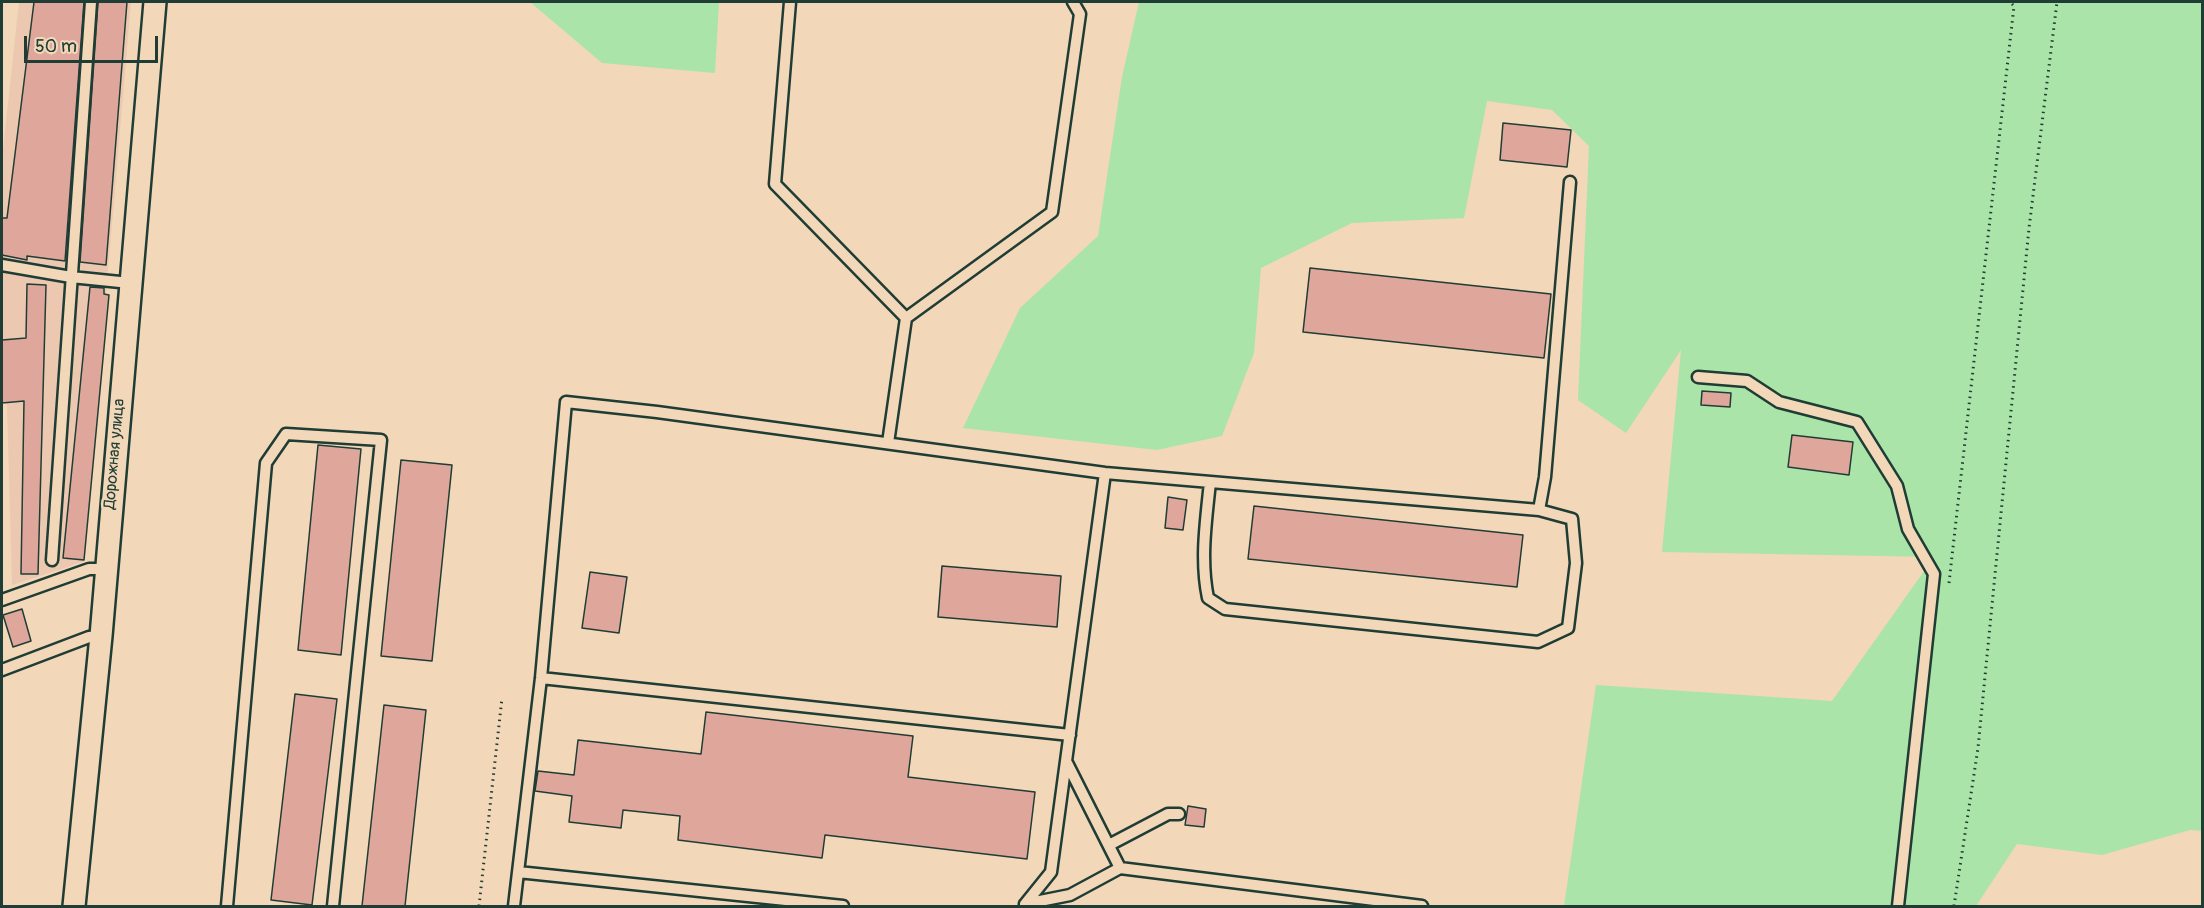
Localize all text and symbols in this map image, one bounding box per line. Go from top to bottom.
scale bar [27,24,160,62]
text: 50 m [35,35,77,58]
street label: Дорожная улица [101,398,129,510]

